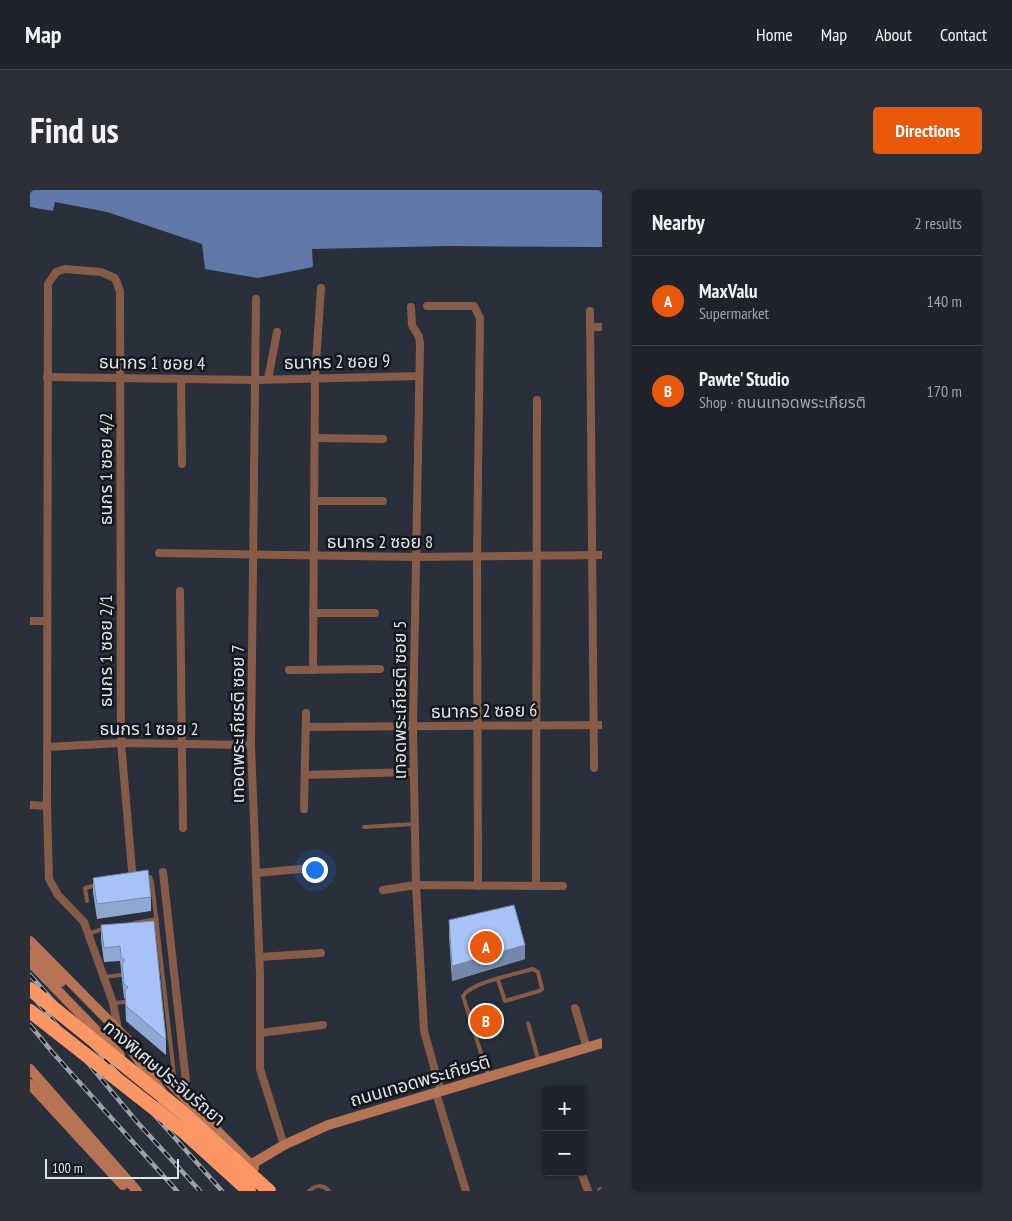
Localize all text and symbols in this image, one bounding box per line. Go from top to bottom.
text: Map [25,19,62,50]
text: Home [756,23,793,46]
text: Map [821,23,847,46]
text: About [875,23,912,46]
text: Contact [940,23,987,46]
text: Find us [30,107,119,153]
button: Directions [873,107,982,154]
text: Nearby [652,209,705,236]
text: 2 results [915,213,962,233]
text: MaxValu [699,279,757,303]
text: A [664,291,672,311]
text: 140 m [927,291,962,311]
text: Supermarket [699,303,769,323]
street label: ธนากร 2 ซอย 9 [284,349,390,374]
street label: ธนากร 1 ซอย 4 [99,350,205,375]
text: Pawte' Studio [699,367,790,391]
text: B [664,381,672,401]
text: 170 m [927,381,962,401]
text: Shop · ถนนเทอดพระเกียรติ [699,392,866,412]
street label: ธนกร 1 ซอย 4/2 [94,413,117,525]
street label: ธนากร 2 ซอย 8 [327,530,433,553]
street label: ธนกร 1 ซอย 2/1 [94,595,117,707]
street label: เทอดพระเกียรติ ซอย 5 [388,621,411,779]
street label: เทอดพระเกียรติ ซอย 7 [226,645,249,803]
street label: ธนากร 2 ซอย 6 [431,698,537,723]
street label: ธนกร 1 ซอย 2 [99,717,199,740]
your location [302,857,328,883]
pin: A [470,928,502,966]
pin: B [470,1002,502,1040]
street label: ทางพิเศษประจิมรัถยา [99,1015,230,1130]
street label: ถนนเทอดพระเกียรติ [347,1049,493,1112]
map controls [542,1086,587,1176]
button: + [542,1086,587,1131]
button: − [542,1131,587,1176]
scale bar [45,1156,179,1179]
text: 100 m [52,1159,83,1177]

